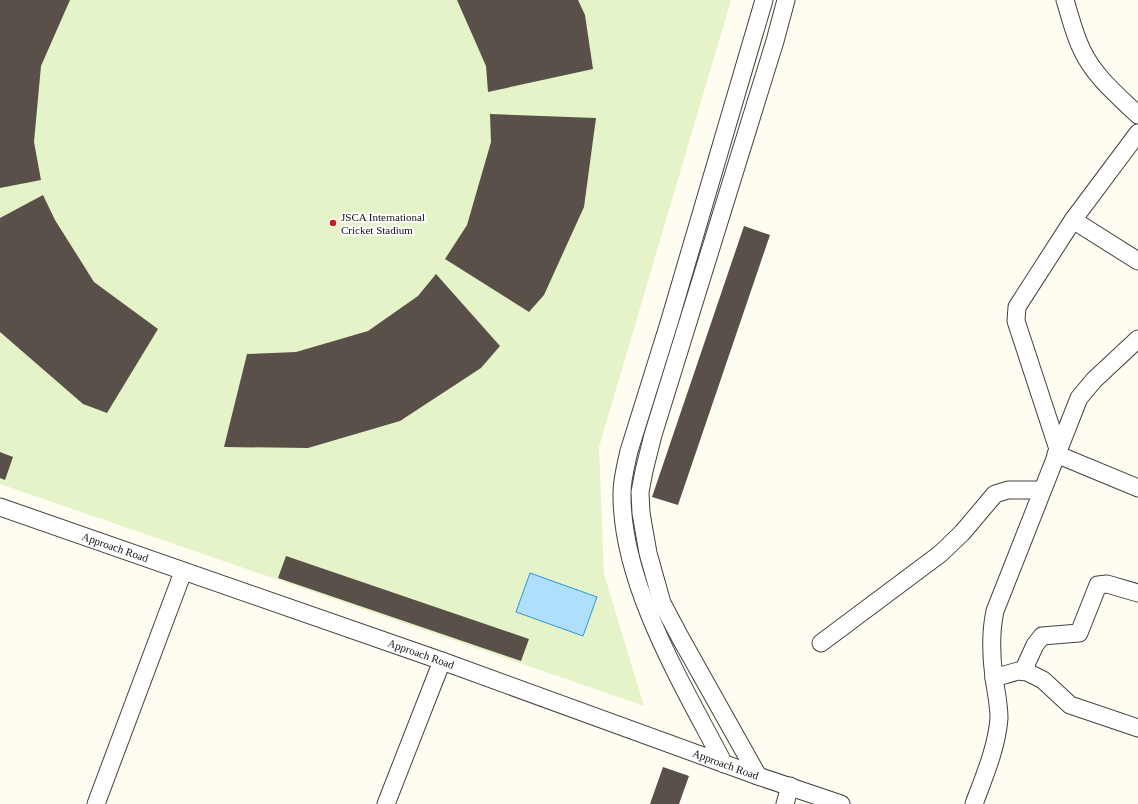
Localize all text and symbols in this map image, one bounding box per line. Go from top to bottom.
place label: JSCA International Cricket Stadium [341,211,425,236]
marker: JSCA International Cricket Stadium [328,218,338,228]
street label: Approach Road [80,530,150,564]
street label: Approach Road [386,637,456,671]
street label: Approach Road [691,747,761,782]

